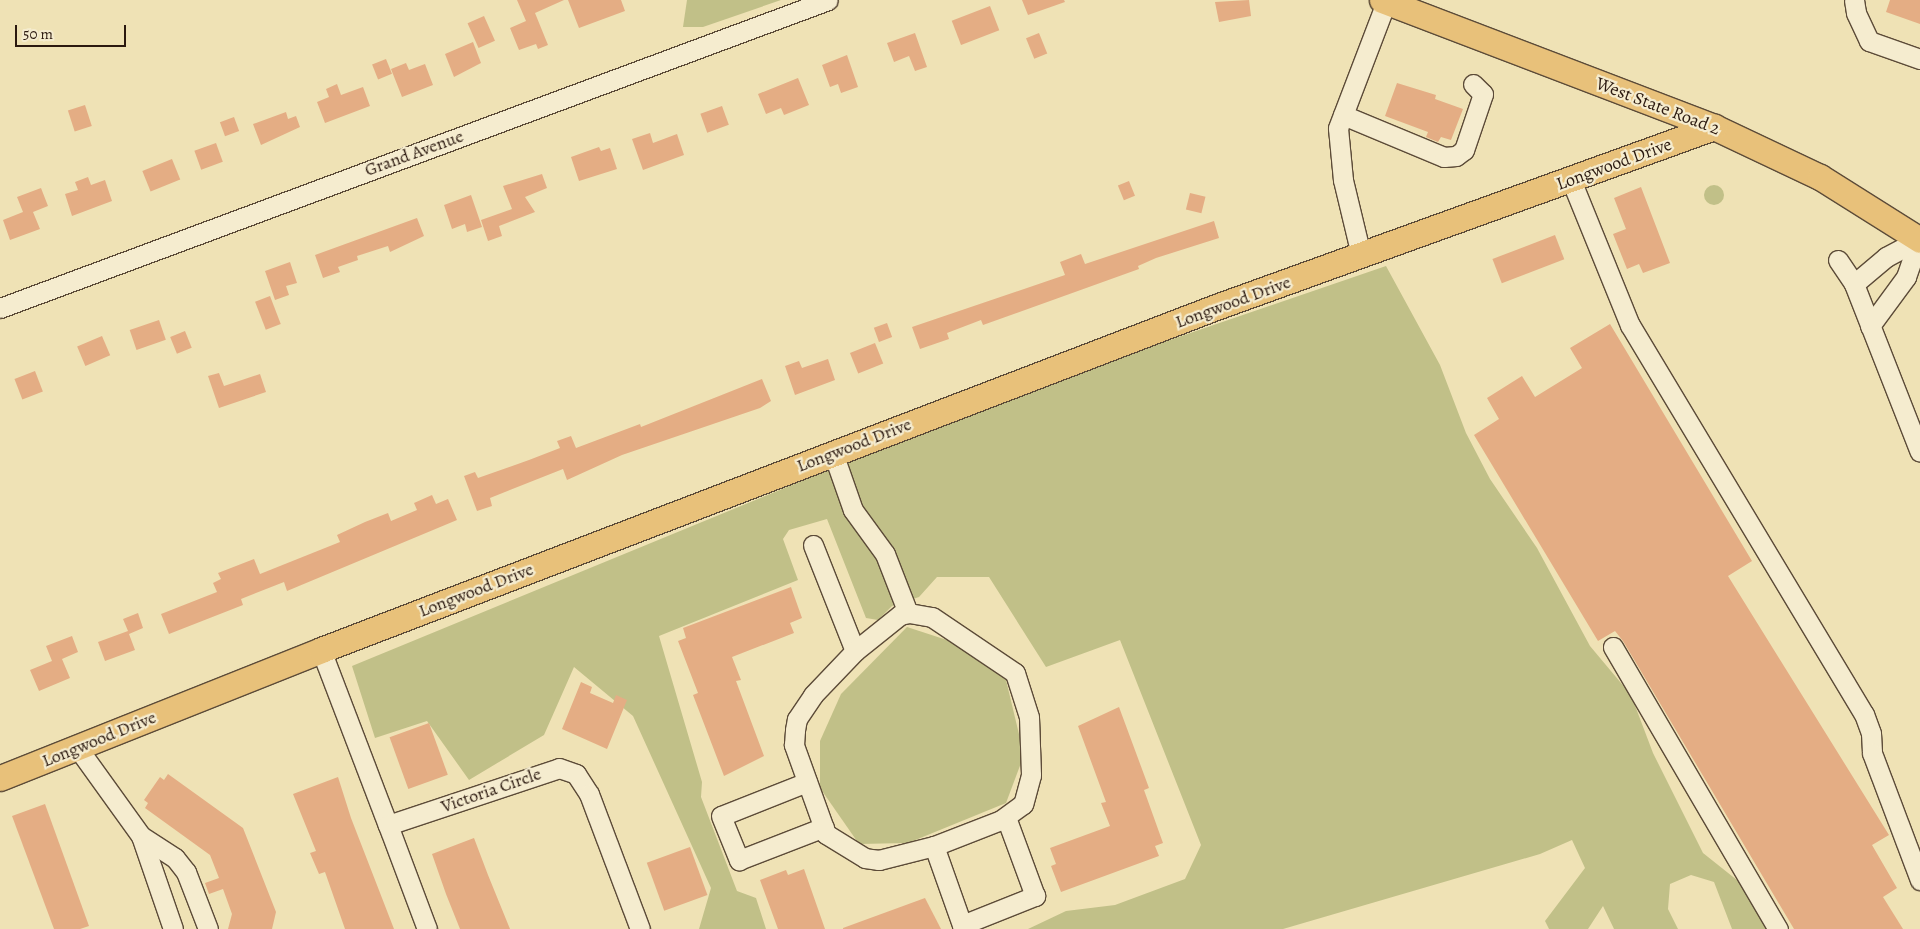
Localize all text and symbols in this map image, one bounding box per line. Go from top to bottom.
scale bar [18,15,129,47]
text: 50 m [23,24,53,44]
street label: West State Road 2 [1593,72,1723,140]
street label: Grand Avenue [362,125,466,181]
street label: Longwood Drive [1553,133,1675,195]
street label: Longwood Drive [1172,271,1294,333]
street label: Longwood Drive [794,413,914,477]
street label: Longwood Drive [416,558,536,622]
street label: Longwood Drive [39,706,159,772]
street label: Victoria Circle [438,763,544,817]

